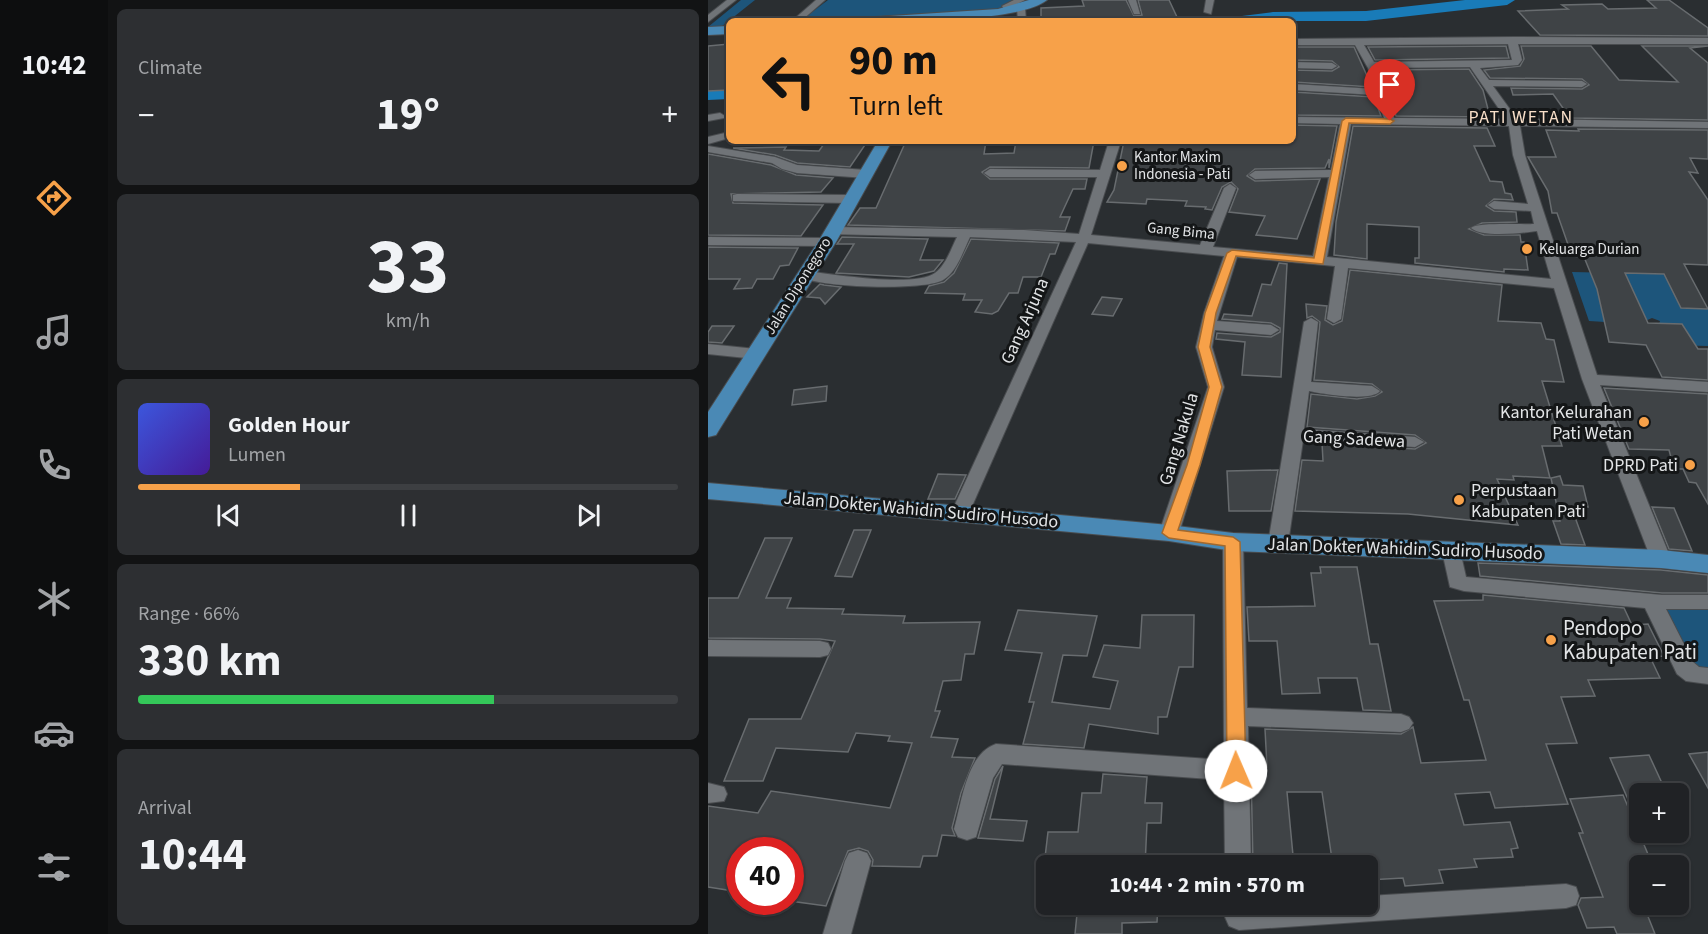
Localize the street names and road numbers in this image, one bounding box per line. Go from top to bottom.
street label: Gang Bima [1146,217,1216,245]
street label: Jalan Diponegoro [760,233,836,339]
street label: Gang Arjuna [995,274,1055,368]
street label: Gang Nakula [1153,390,1205,488]
street label: Gang Sadewa [1302,424,1406,454]
street label: Jalan Dokter Wahidin Sudiro Husodo [783,486,1059,534]
street label: Jalan Dokter Wahidin Sudiro Husodo [1267,532,1543,566]

